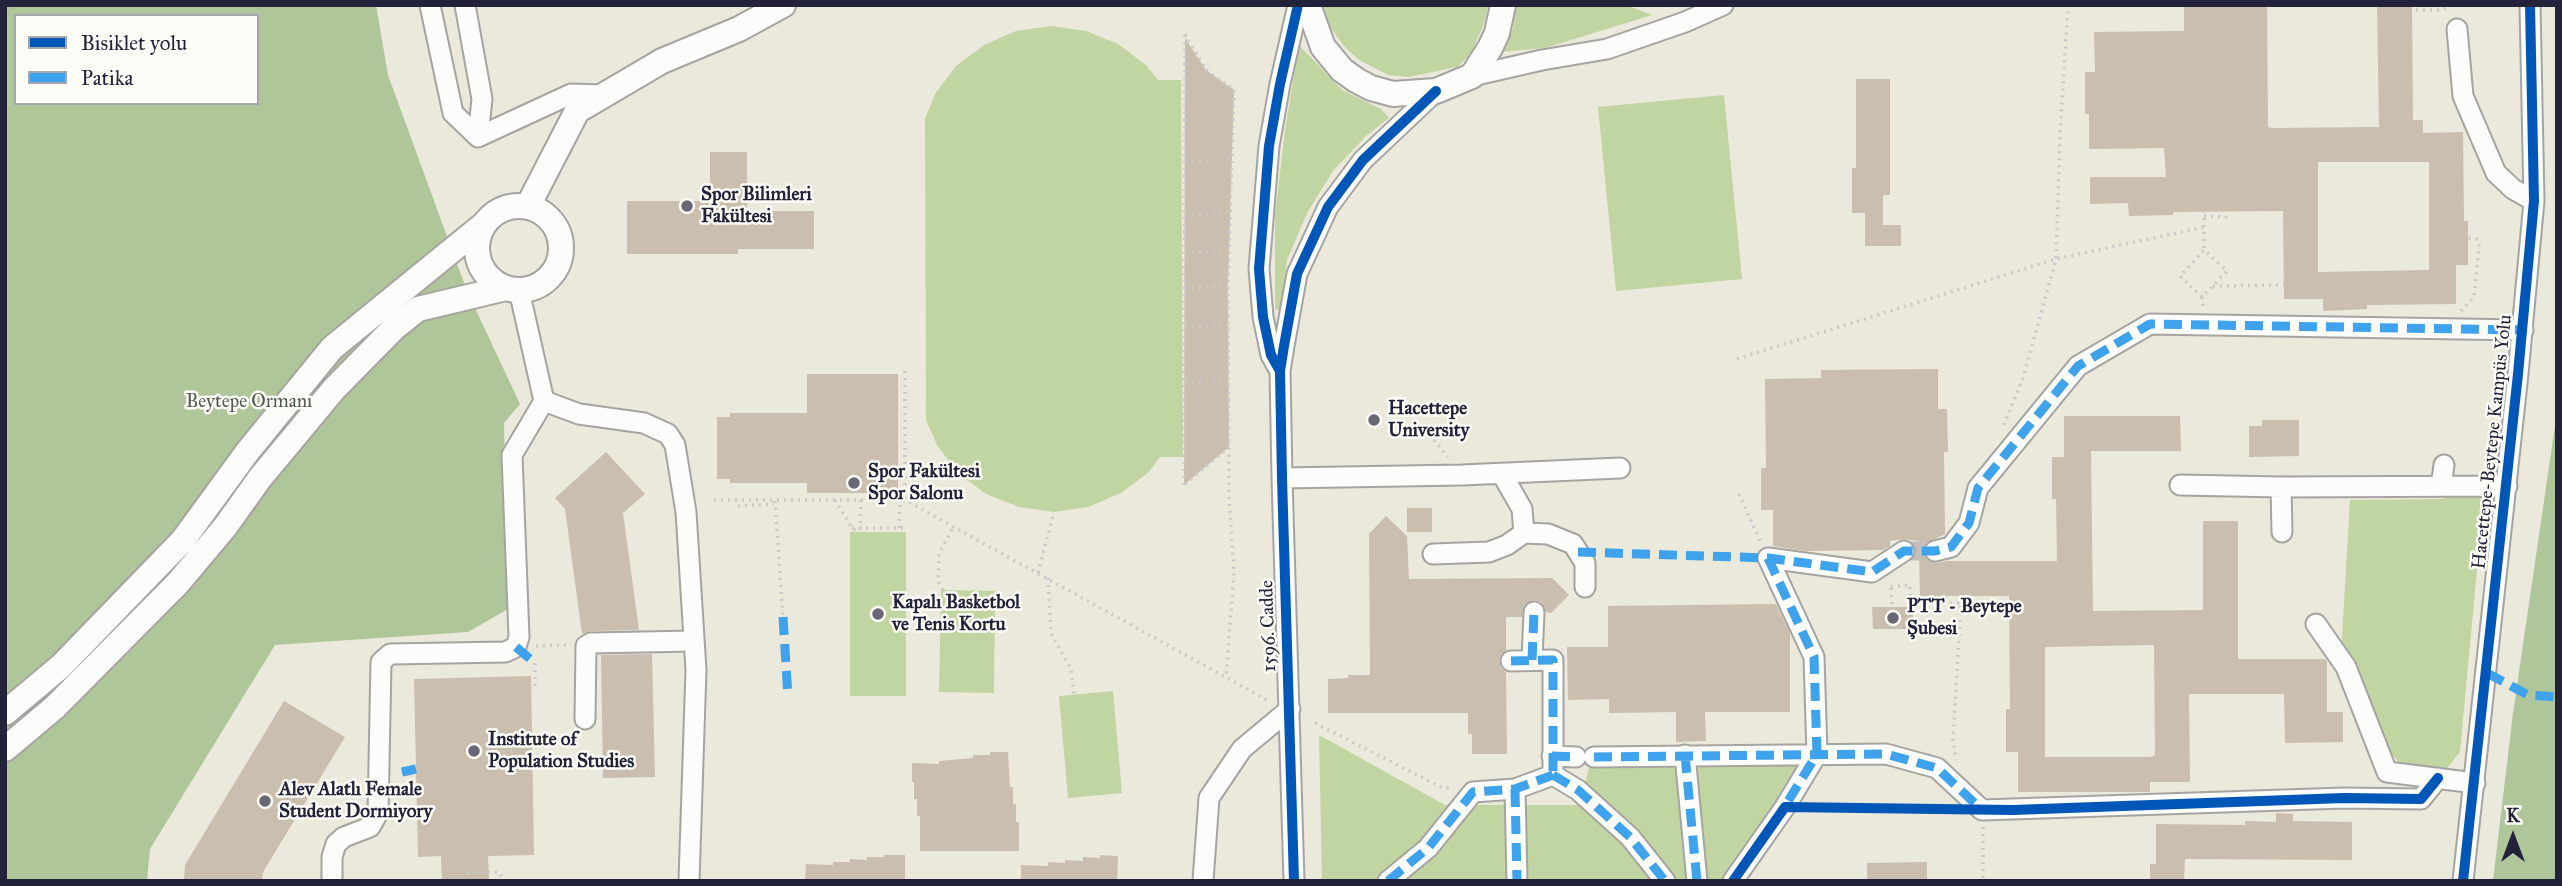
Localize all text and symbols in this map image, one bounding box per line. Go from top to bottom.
legend [14,14,259,105]
text: Bisiklet yolu [81,30,187,56]
text: Patika [81,65,133,91]
place label: Spor Bilimleri Fakültesi [701,184,812,228]
marker: Spor Bilimleri Fakültesi [679,198,695,214]
street label: Hacettepe-Beytepe Kampüs Yolu [2468,313,2518,571]
park label: Beytepe Ormanı [186,391,312,413]
place label: Hacettepe University [1388,398,1469,442]
marker: Hacettepe University [1366,412,1382,428]
place label: Spor Fakültesi Spor Salonu [868,461,980,505]
marker: Spor Fakültesi Spor Salonu [846,475,862,491]
street label: 1596. Cadde [1256,580,1282,672]
place label: Kapalı Basketbol ve Tenis Kortu [892,592,1020,636]
place label: PTT - Beytepe Şubesi [1907,596,2022,640]
marker: Kapalı Basketbol ve Tenis Kortu [870,606,886,622]
marker: PTT - Beytepe Şubesi [1885,610,1901,626]
place label: Institute of Population Studies [488,729,634,773]
marker: Institute of Population Studies [466,743,482,759]
place label: Alev Alatlı Female Student Dormiyory [279,779,432,823]
marker: Alev Alatlı Female Student Dormiyory [257,793,273,809]
north arrow [2478,802,2548,872]
text: K [2506,804,2520,827]

